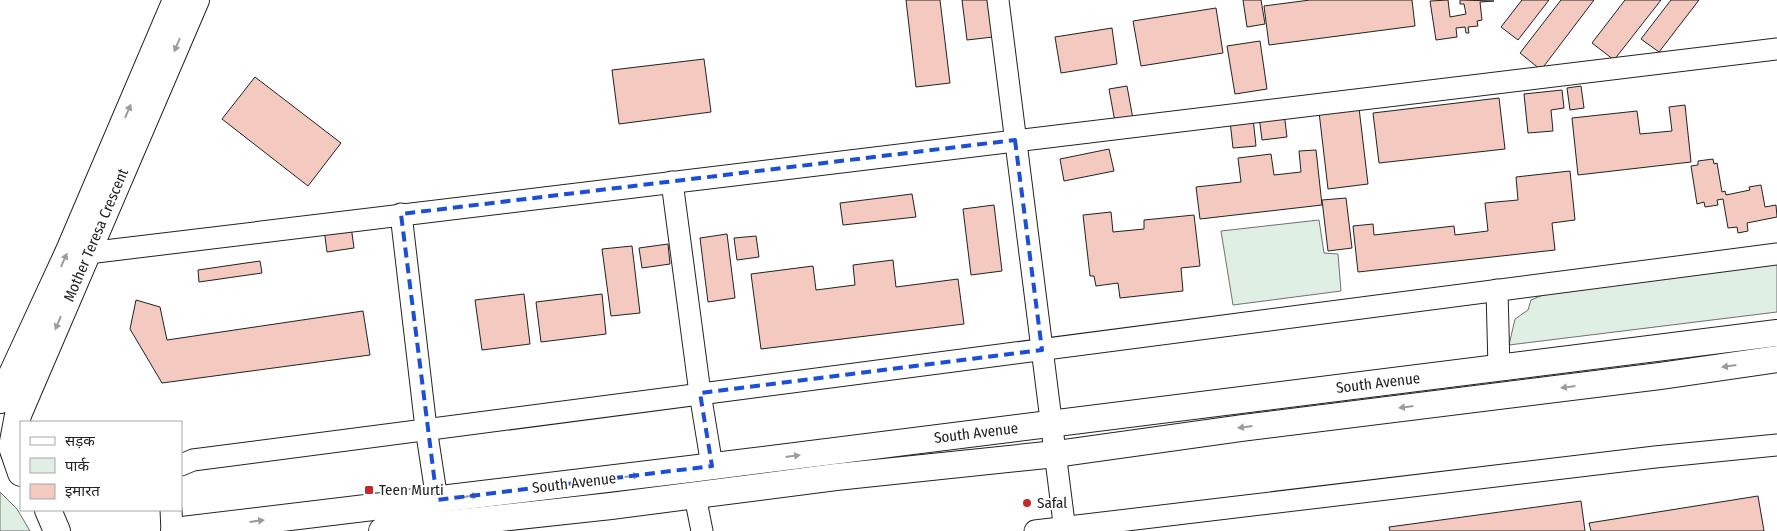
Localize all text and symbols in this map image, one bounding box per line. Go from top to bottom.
one-way arrow [172,38,180,52]
one-way arrow [125,104,133,118]
street label: Mother Teresa Crescent [60,166,132,304]
one-way arrow [61,253,69,267]
one-way arrow [53,316,61,330]
one-way arrow [1720,362,1736,370]
street label: South Avenue [1335,369,1421,397]
one-way arrow [1559,383,1575,391]
one-way arrow [1398,403,1414,411]
street label: South Avenue [933,419,1019,447]
legend [20,421,182,511]
one-way arrow [1237,423,1253,431]
text: सड़क [65,432,95,450]
one-way arrow [786,452,802,460]
text: पार्क [65,457,89,475]
street label: South Avenue [531,469,617,497]
one-way arrow [625,472,641,480]
place label: Teen Murti [379,481,444,499]
text: इमारत [65,482,100,500]
marker: Teen Murti [363,484,375,496]
one-way arrow [463,492,479,500]
place label: Safal [1037,494,1067,512]
marker: Safal [1021,497,1033,509]
one-way arrow [250,517,266,525]

